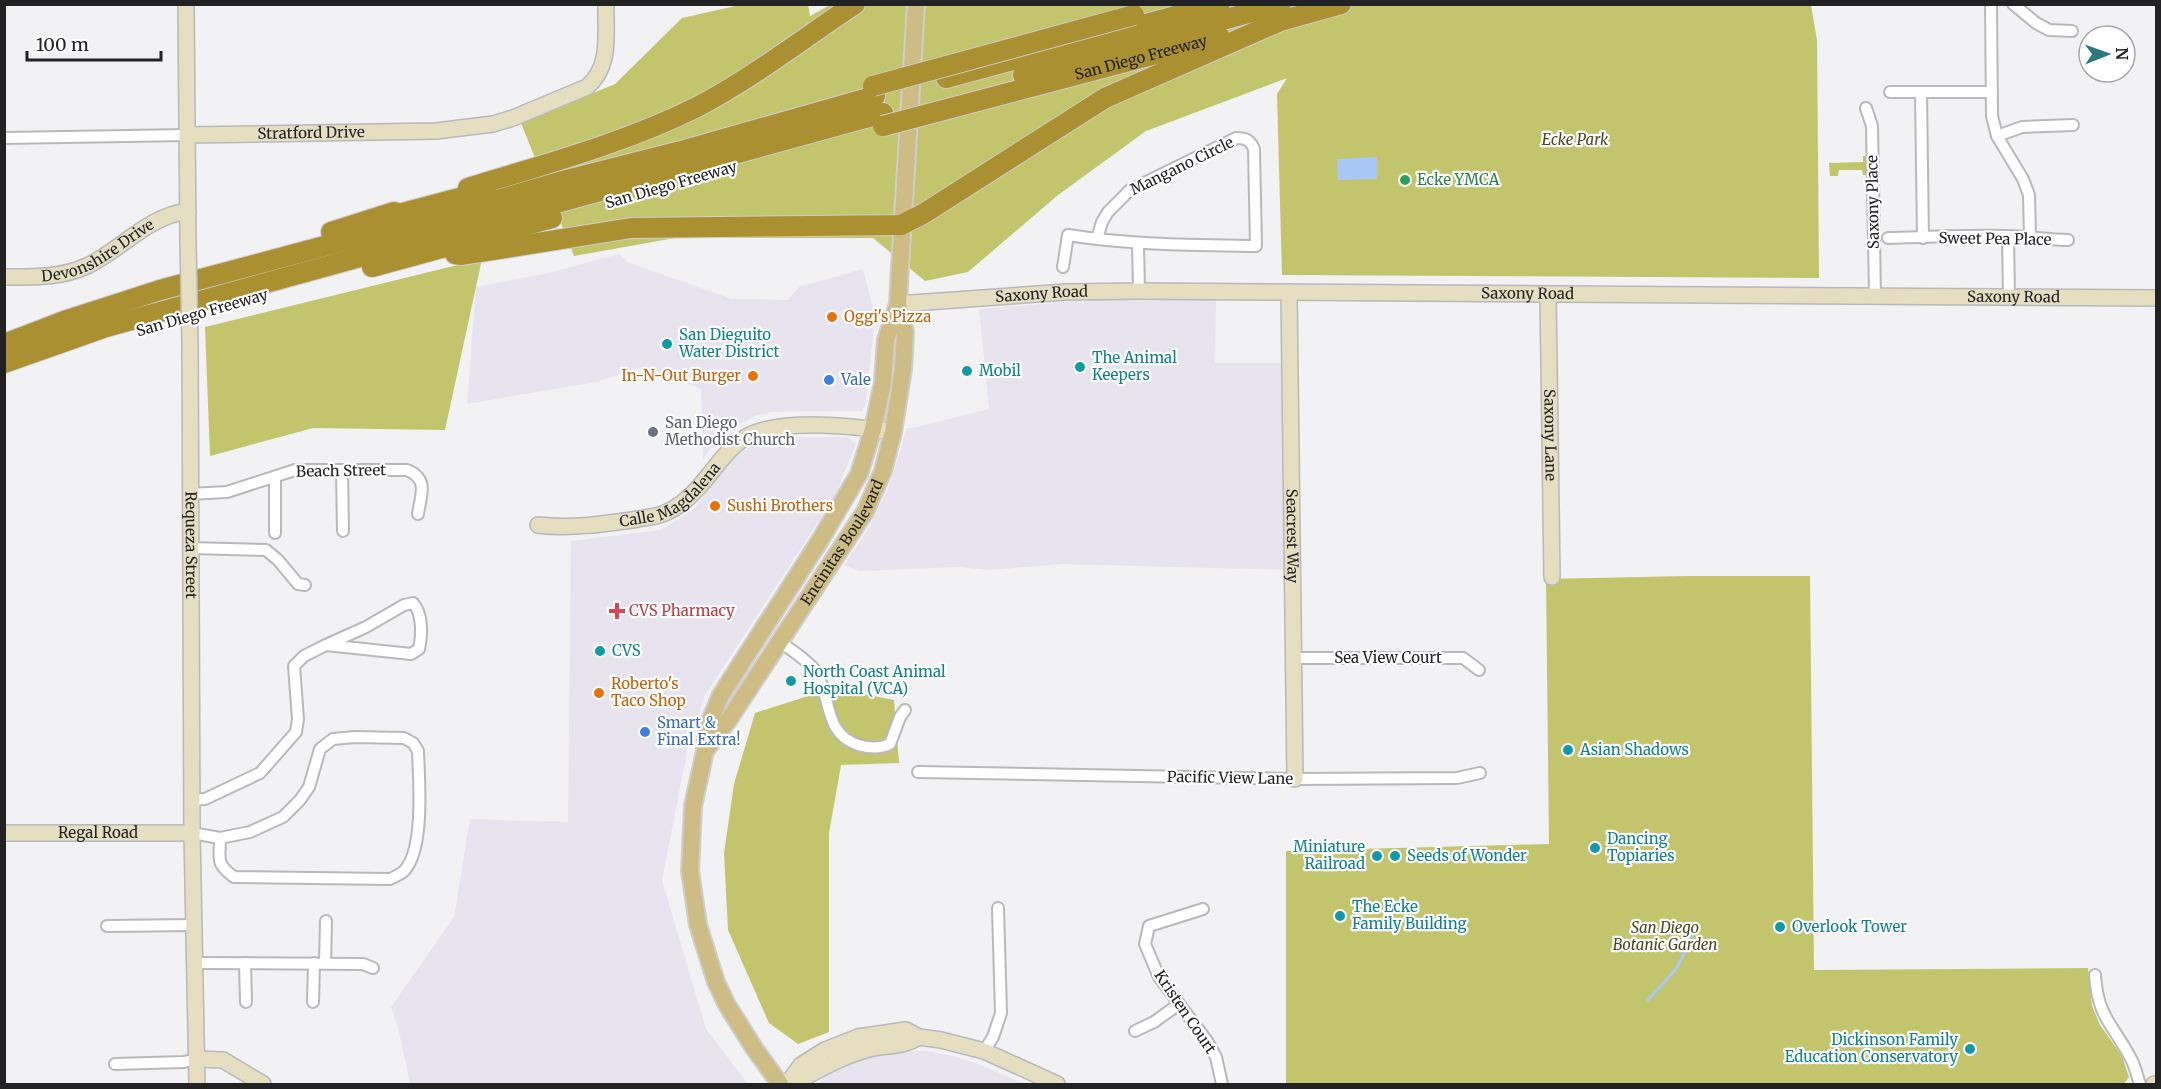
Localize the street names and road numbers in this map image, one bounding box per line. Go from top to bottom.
street label: San Diego Freeway [1072,31,1209,84]
street label: Stratford Drive [257,122,365,143]
street label: Mangano Circle [1127,132,1237,199]
street label: Saxony Place [1862,155,1883,249]
street label: San Diego Freeway [603,157,739,212]
street label: Devonshire Drive [40,215,157,285]
street label: Sweet Pea Place [1938,228,2052,249]
street label: Saxony Road [995,282,1088,306]
street label: Saxony Road [1481,283,1574,303]
street label: San Diego Freeway [134,285,270,340]
street label: Saxony Road [1967,287,2060,306]
street label: Saxony Lane [1540,389,1561,481]
street label: Calle Magdalena [618,458,724,531]
street label: Beach Street [296,460,386,481]
street label: Encinitas Boulevard [796,476,887,609]
street label: Seacrest Way [1282,489,1303,584]
street label: Requeza Street [182,491,201,599]
street label: Sea View Court [1334,648,1442,667]
street label: Pacific View Lane [1167,767,1293,788]
street label: Regal Road [58,823,138,842]
street label: Kristen Court [1150,966,1220,1057]

